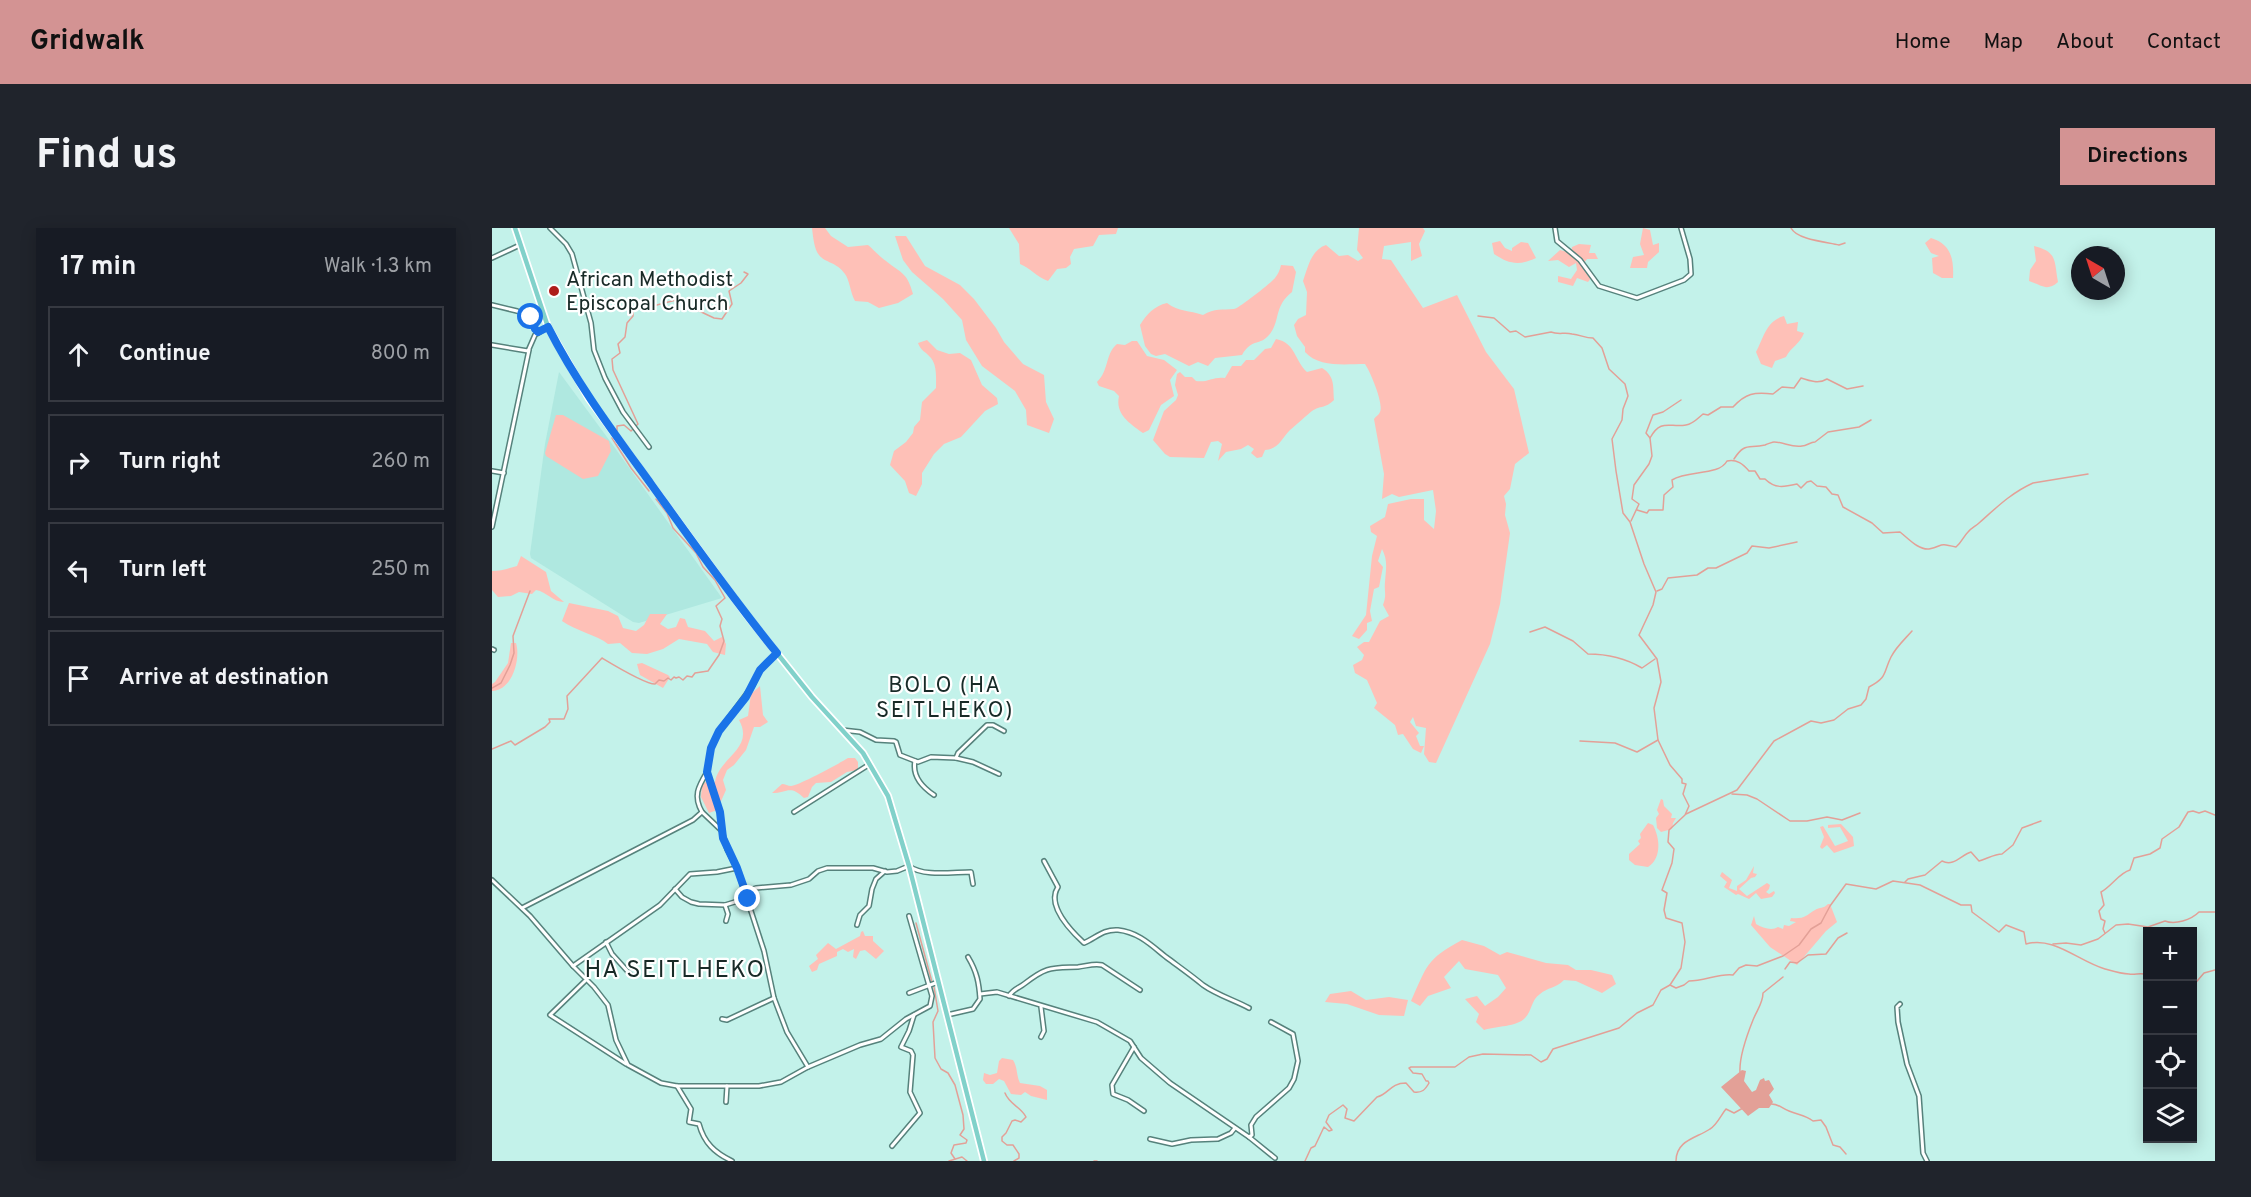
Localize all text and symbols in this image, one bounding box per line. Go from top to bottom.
text: Gridwalk [30,24,145,60]
text: Home [1895,29,1951,56]
text: Map [1984,29,2023,56]
text: About [2056,29,2114,56]
text: Contact [2147,29,2221,56]
button: Directions [2060,128,2215,185]
text: Find us [36,130,177,183]
north arrow [2071,246,2125,300]
text: 17 min [60,251,136,284]
text: Walk · 1.3 km [324,254,432,280]
place label: African Methodist Episcopal Church [566,267,733,318]
marker: African Methodist Episcopal Church [547,284,561,298]
route start [517,303,543,329]
icon: ahead [62,338,95,371]
text: Continue [119,341,210,368]
text: 800 m [371,341,430,367]
icon: right [62,446,95,479]
text: Turn right [119,449,221,476]
text: 260 m [371,449,430,475]
icon: left [62,554,95,587]
text: Turn left [119,557,207,584]
text: 250 m [371,557,430,583]
icon: arrive [62,662,95,695]
text: Arrive at destination [119,665,329,692]
district label: BOLO (HA SEITLHEKO) [876,673,1014,725]
route end [734,885,760,911]
map controls [2143,927,2197,1143]
button: + [2143,927,2197,981]
district label: HA SEITLHEKO [584,956,766,986]
button: − [2143,981,2197,1035]
button: locate [2143,1035,2197,1089]
button: layers [2143,1089,2197,1143]

